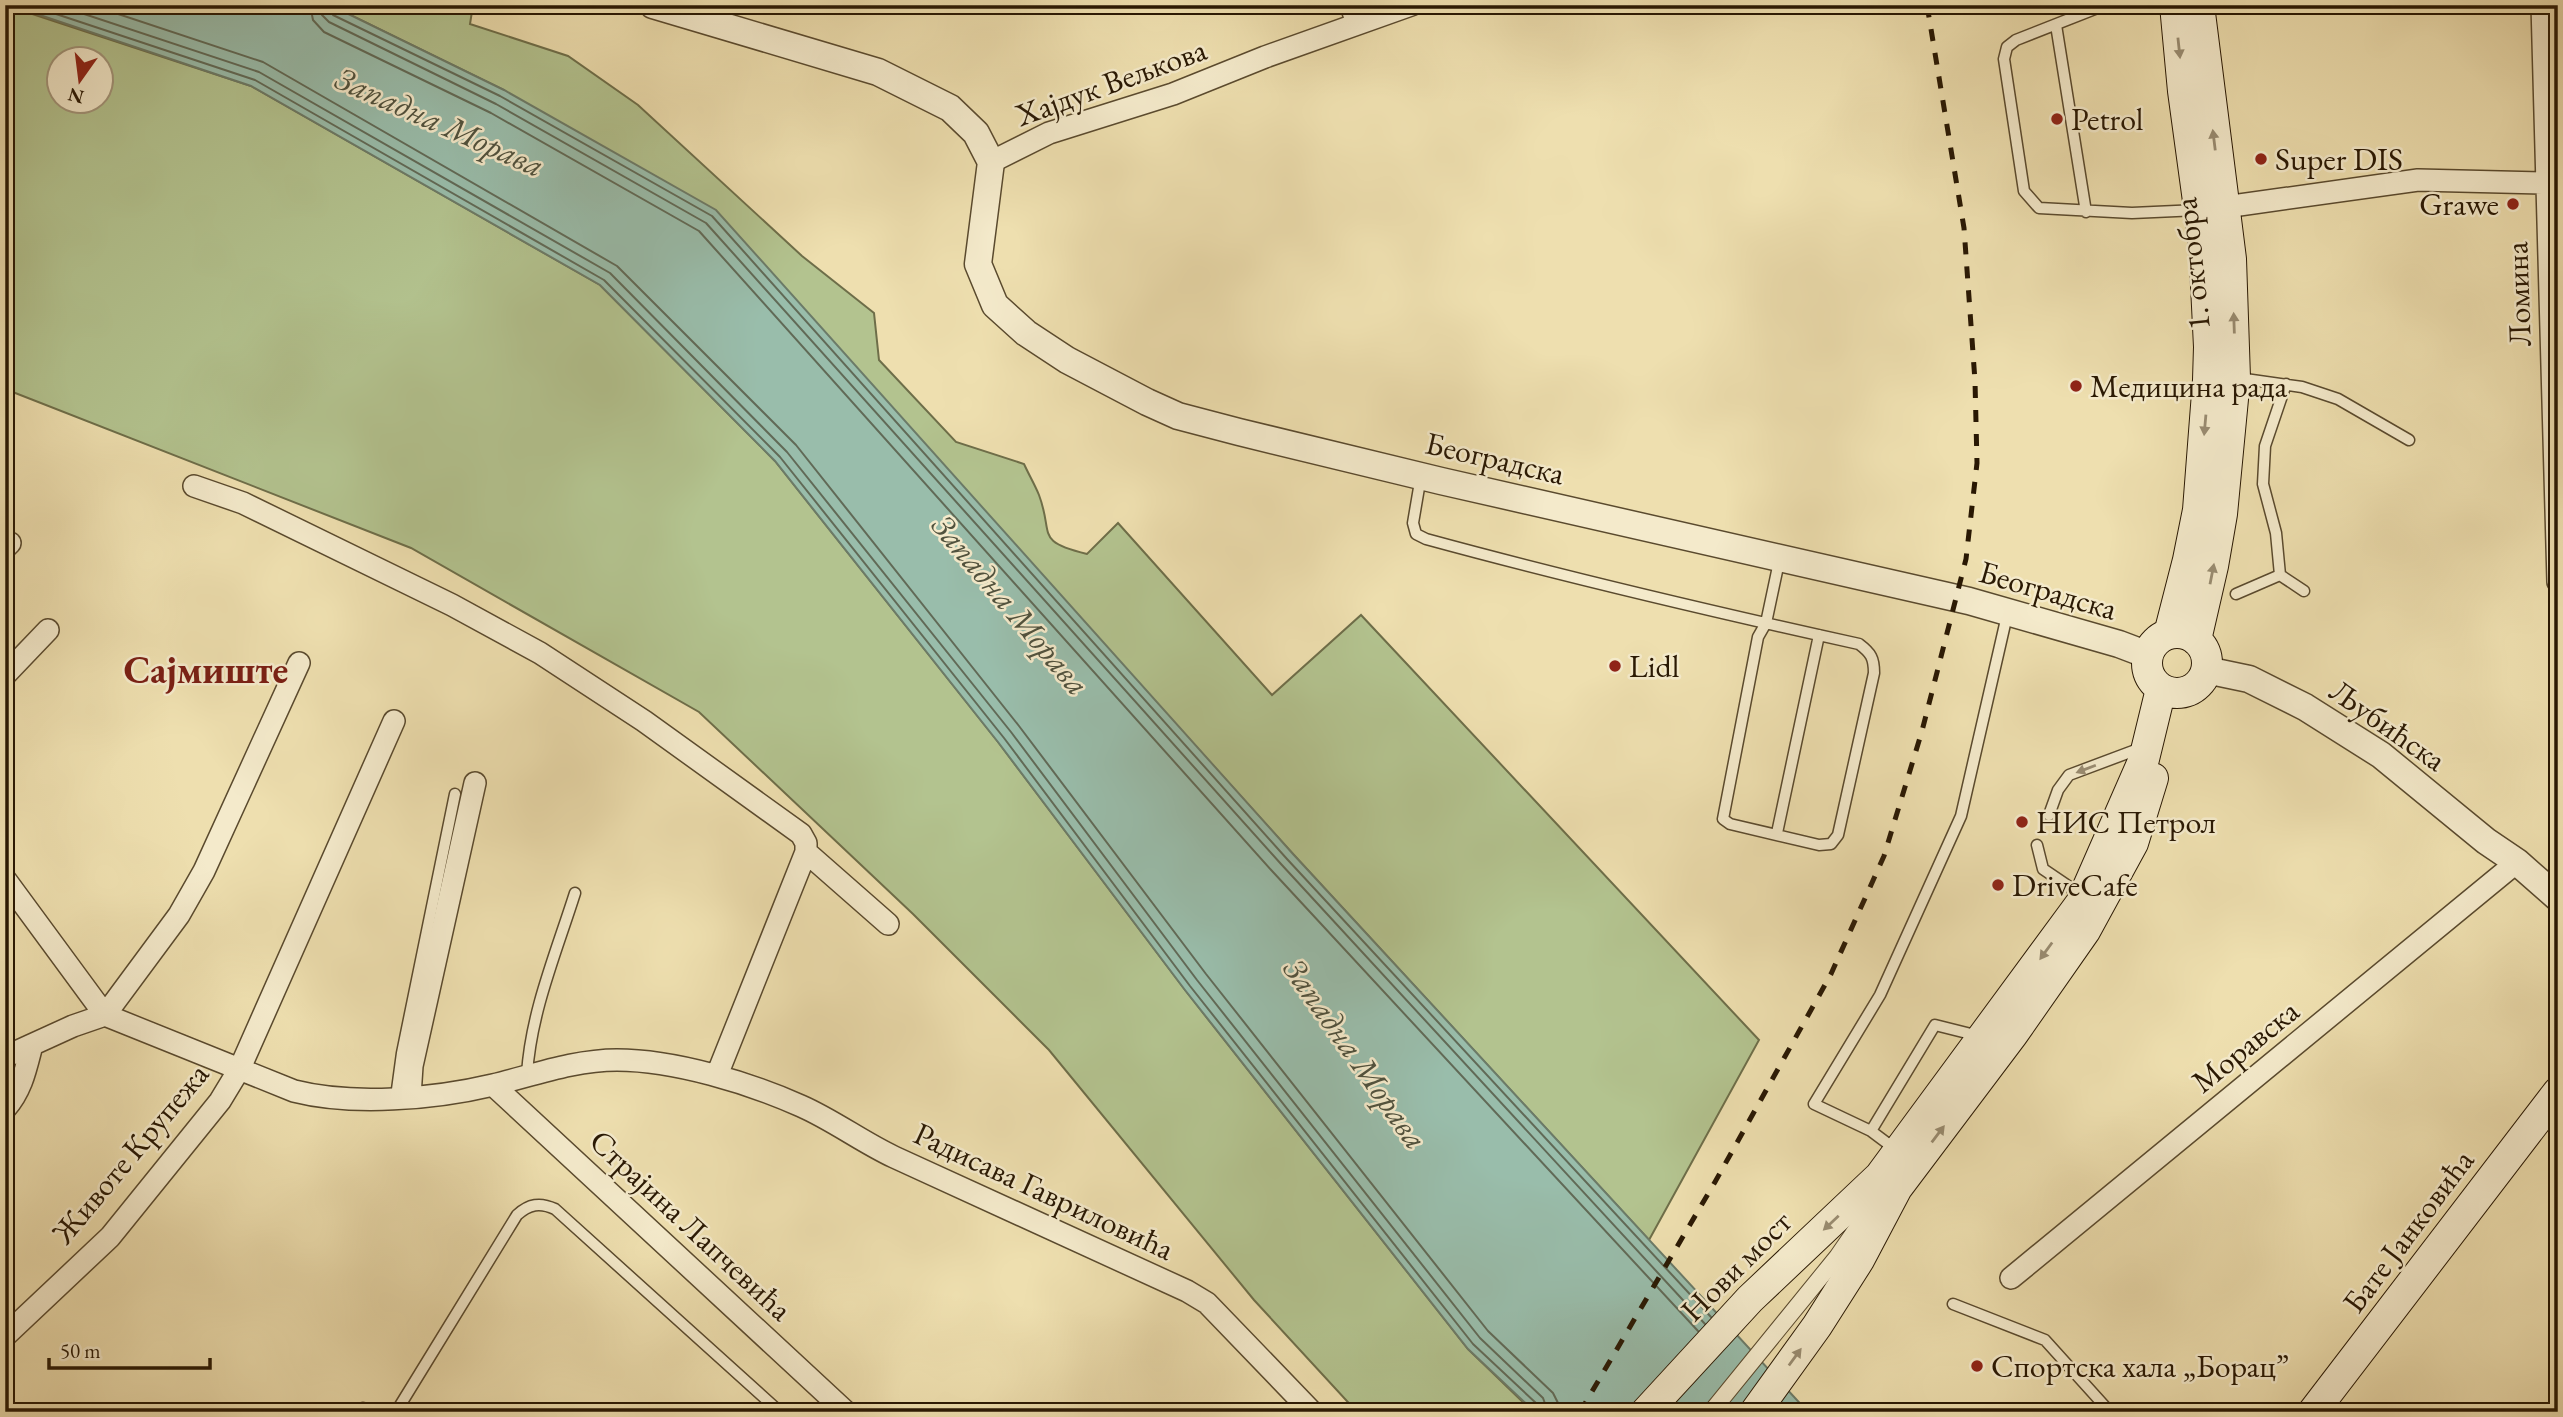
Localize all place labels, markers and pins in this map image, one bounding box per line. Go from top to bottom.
place label: Petrol [2071,98,2144,140]
marker: Petrol [2049,111,2065,127]
place label: Super DIS [2275,138,2403,180]
marker: Super DIS [2253,151,2269,167]
place label: Grawe [2419,183,2499,225]
marker: Grawe [2505,196,2521,212]
place label: Медицина рада [2090,365,2288,407]
marker: Медицина рада [2068,378,2084,394]
place label: Lidl [1629,645,1680,687]
marker: Lidl [1607,658,1623,674]
place label: НИС Петрол [2036,801,2216,843]
marker: НИС Петрол [2014,814,2030,830]
place label: DriveCafe [2012,864,2138,906]
marker: DriveCafe [1990,877,2006,893]
place label: Спортска хала „Борац” [1991,1345,2289,1387]
marker: Спортска хала „Борац” [1969,1358,1985,1374]

